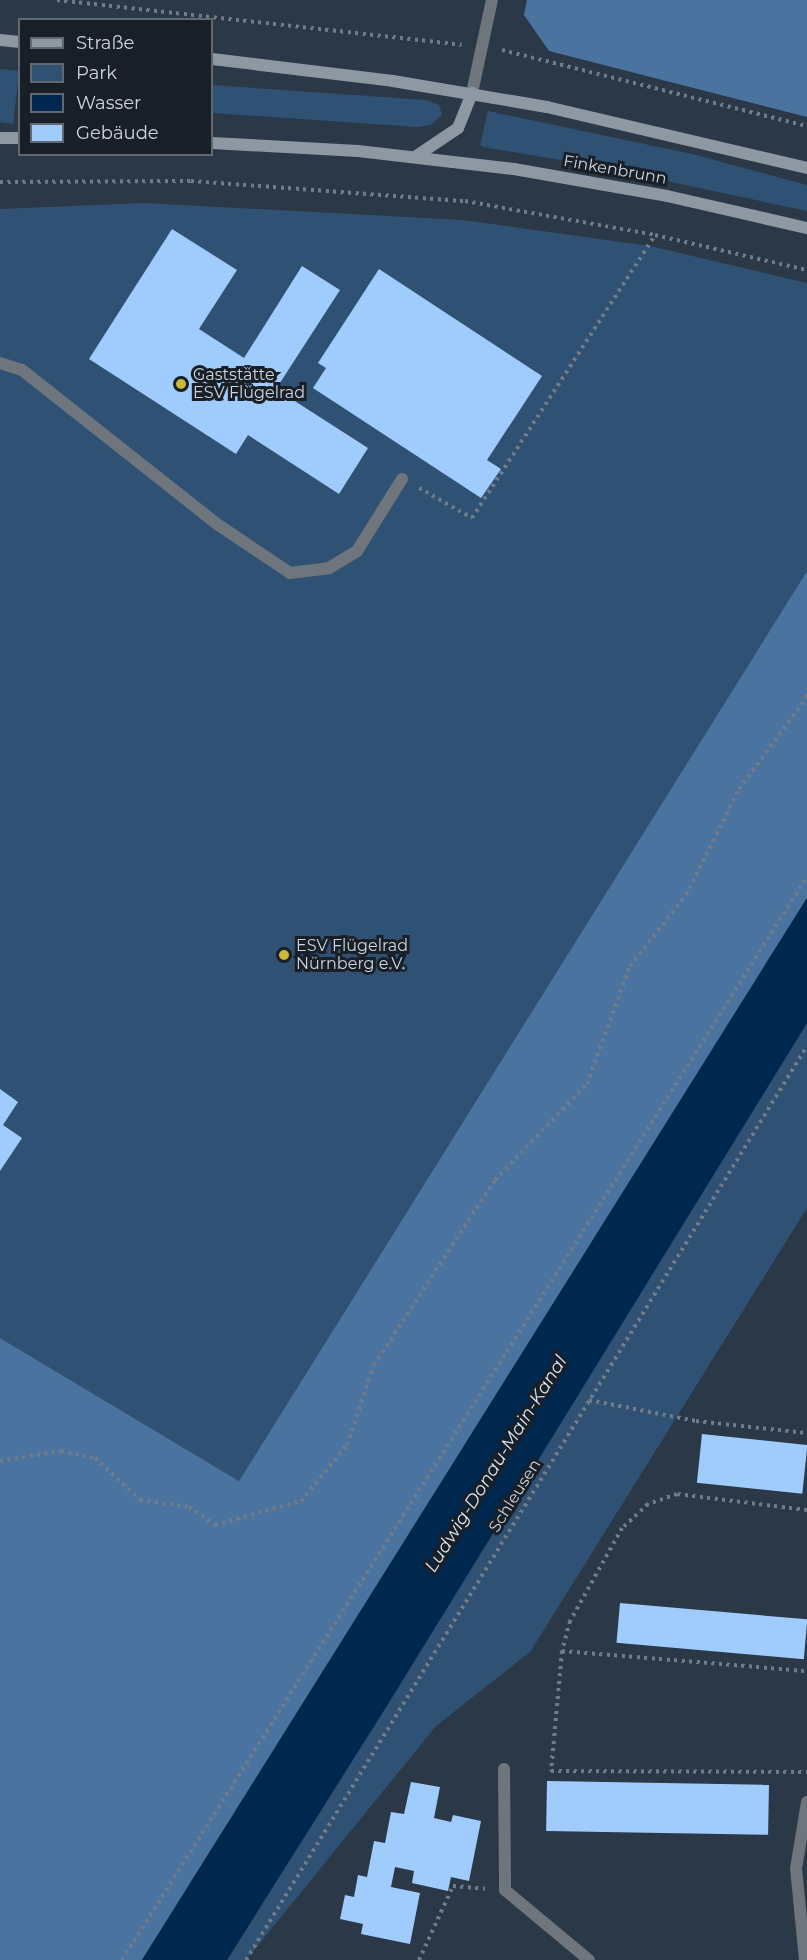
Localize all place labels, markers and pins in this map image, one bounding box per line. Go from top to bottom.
place label: Gaststätte ESV Flügelrad [193,365,305,403]
marker: Gaststätte ESV Flügelrad [174,377,188,391]
place label: ESV Flügelrad Nürnberg e.V. [296,936,408,974]
marker: ESV Flügelrad Nürnberg e.V. [277,948,291,962]

